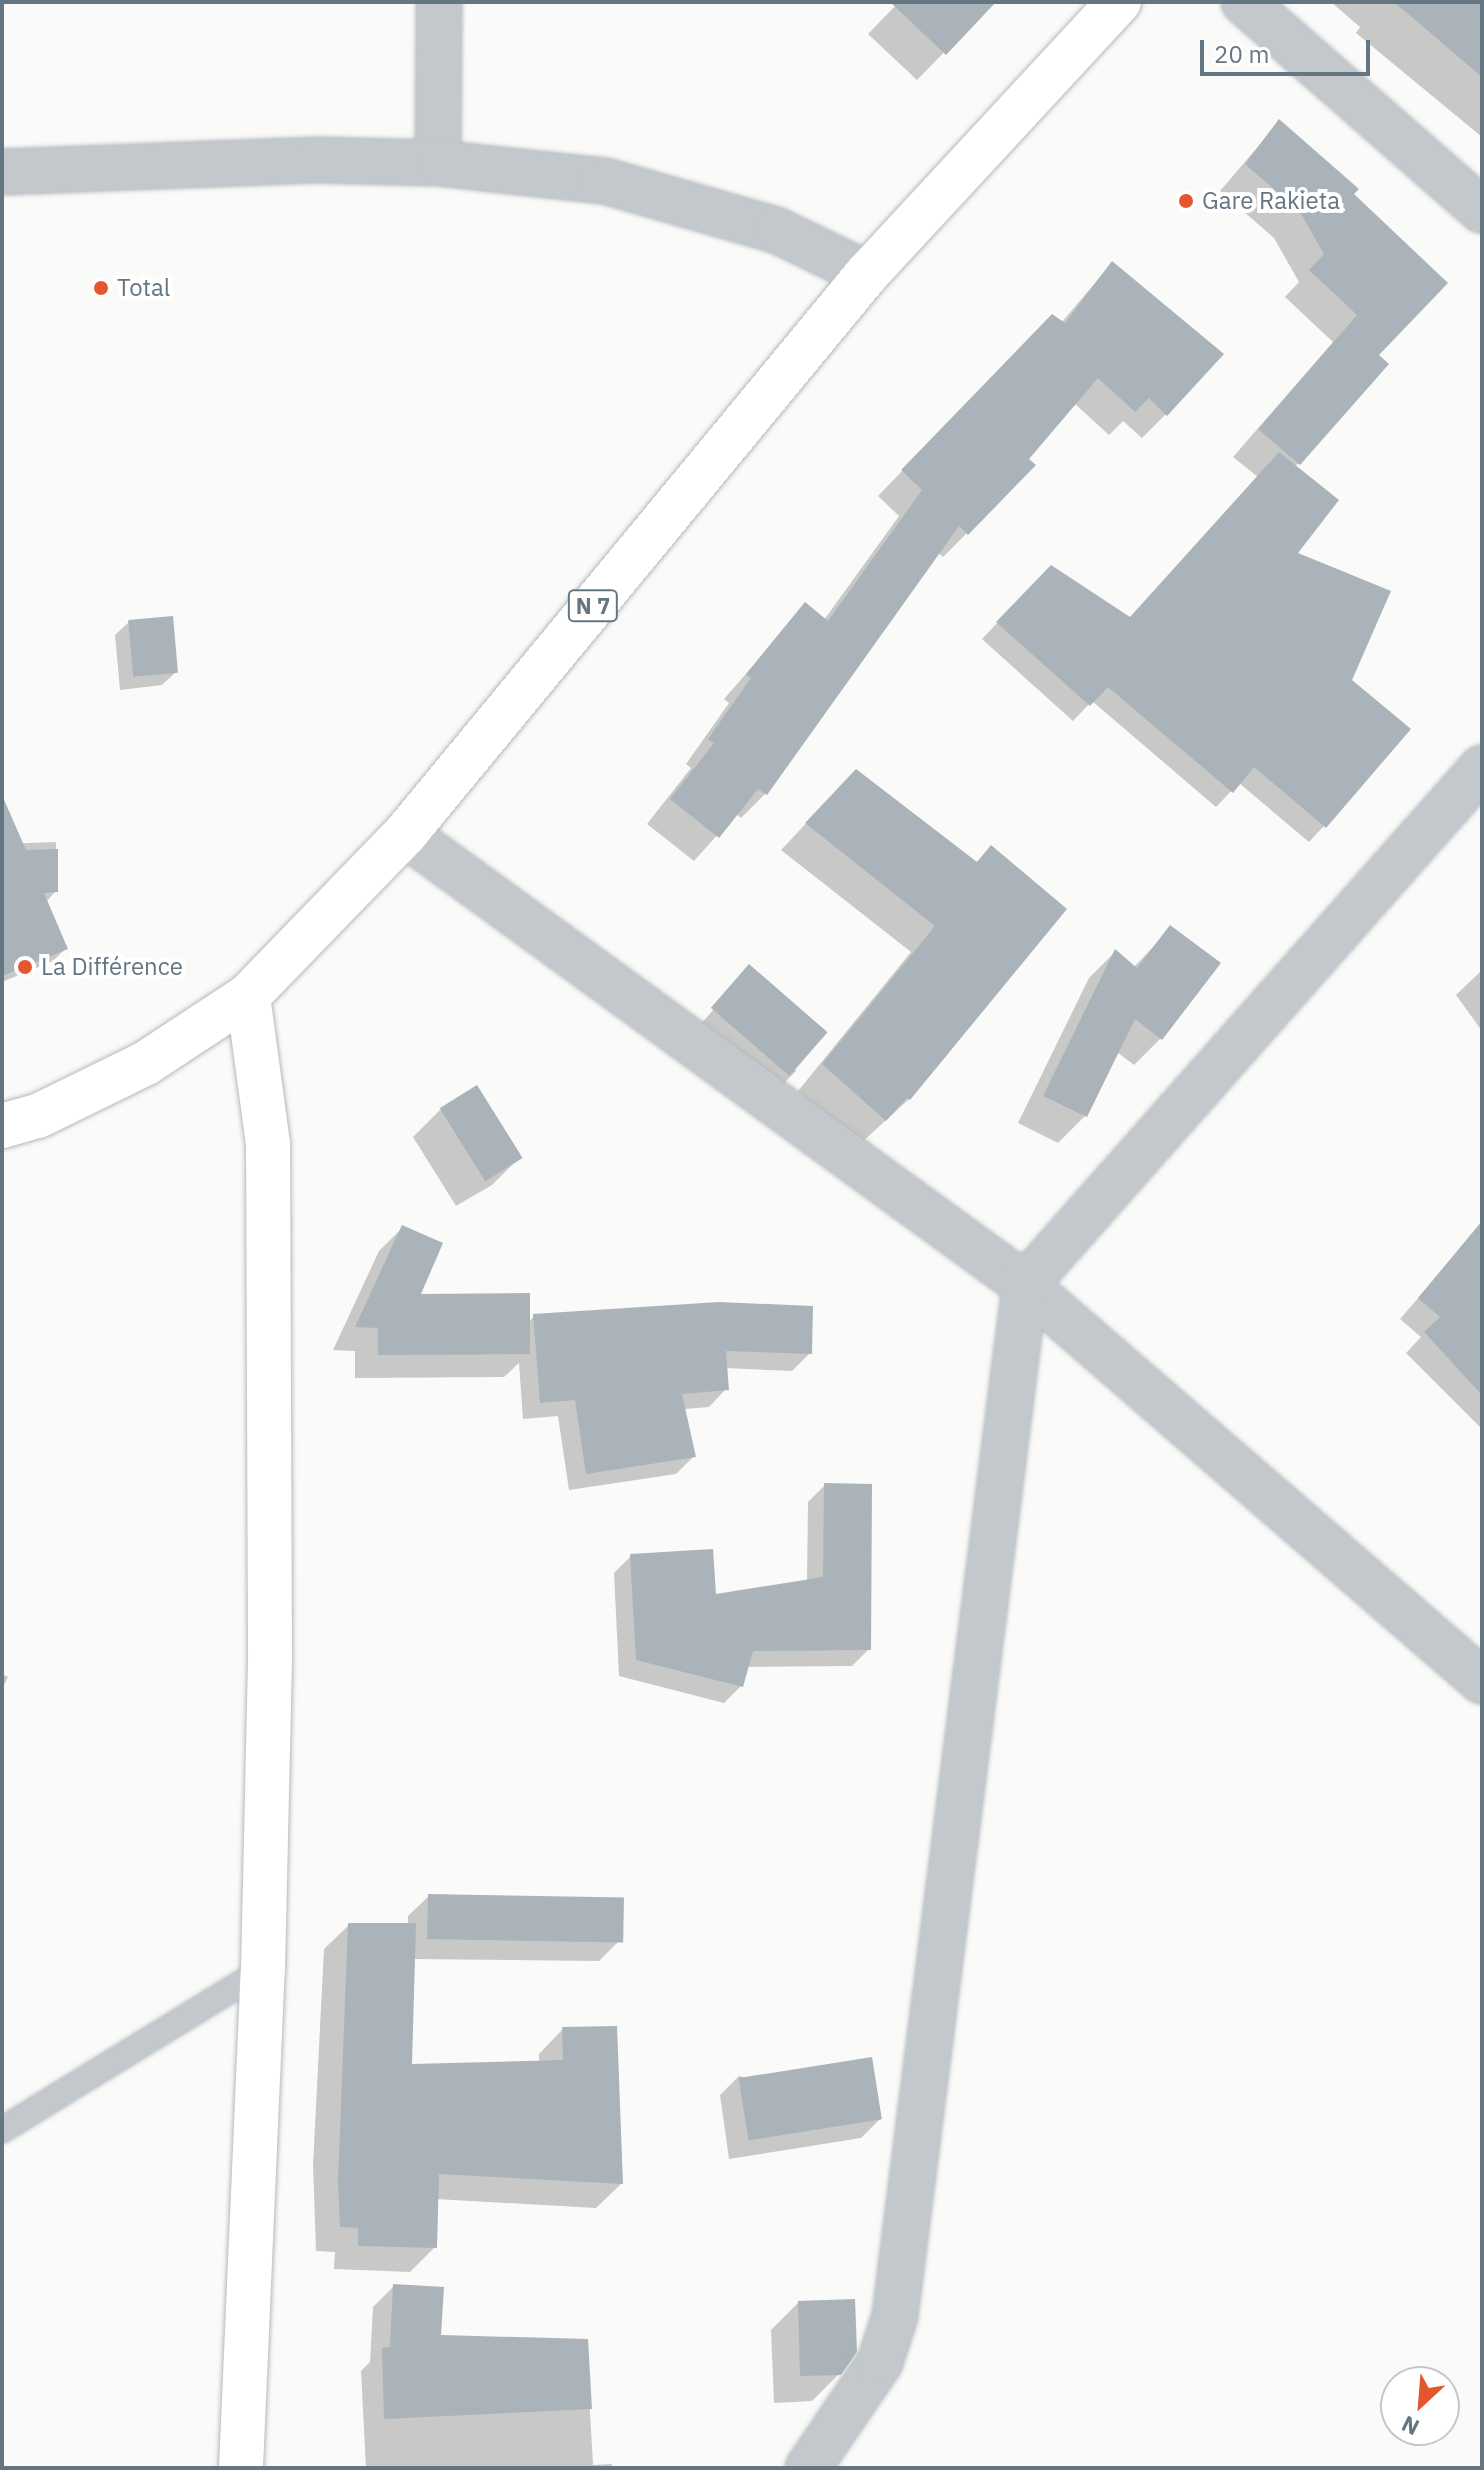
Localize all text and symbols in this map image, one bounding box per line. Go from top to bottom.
scale bar [1204,24,1374,74]
text: 20 m [1214,38,1269,70]
place label: Gare Rakieta [1202,187,1340,215]
marker: Gare Rakieta [1177,192,1195,210]
place label: Total [117,274,170,302]
marker: Total [92,279,110,297]
road number: N 7 [567,588,619,624]
place label: La Différence [41,953,183,981]
marker: La Différence [16,958,34,976]
north arrow [1380,2366,1460,2446]
text: N [1397,2410,1424,2443]

